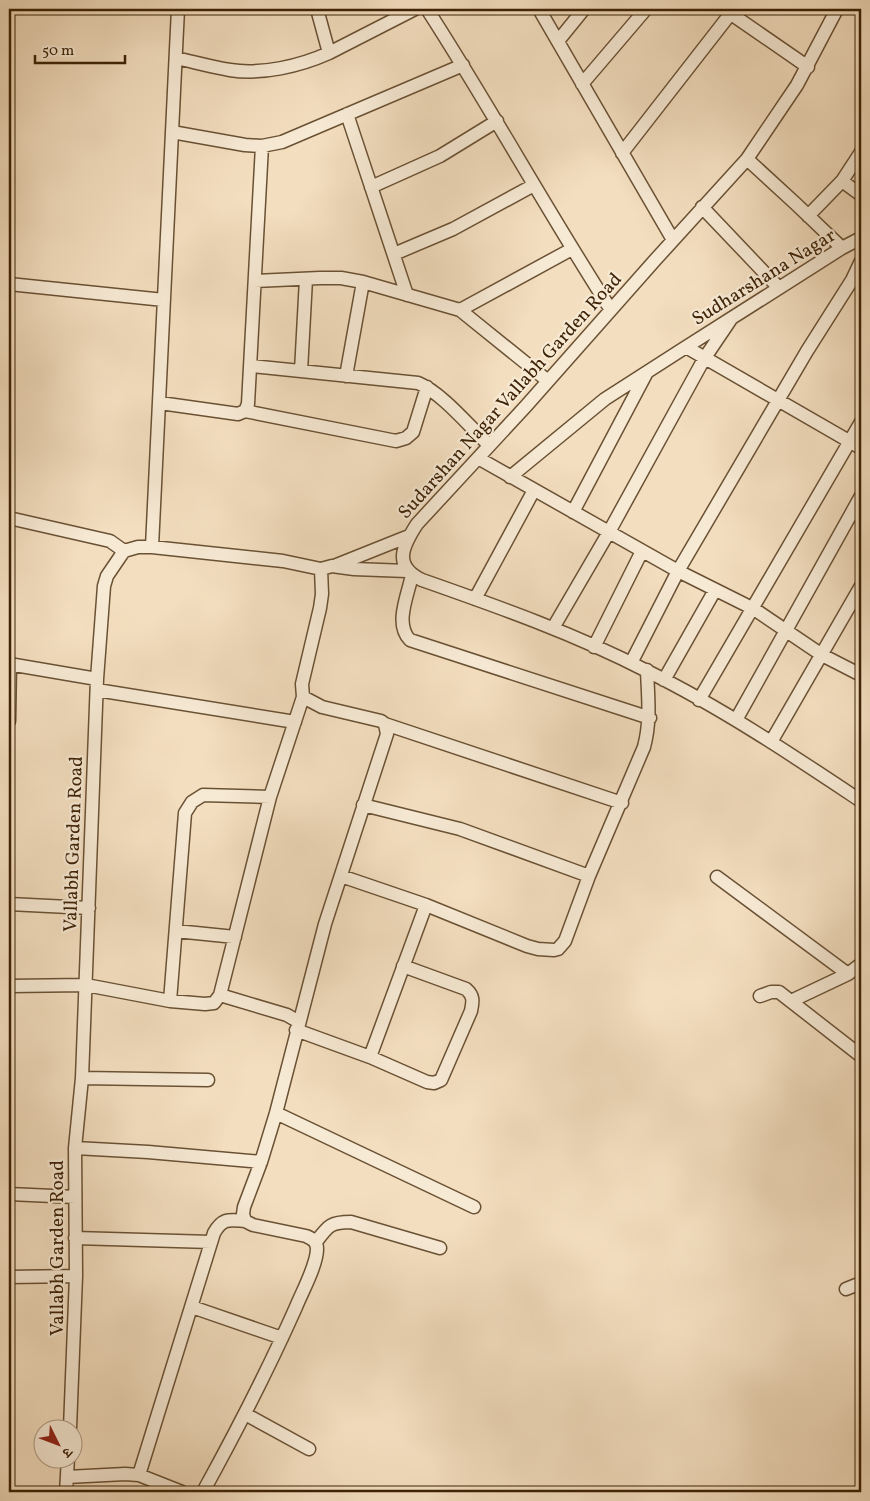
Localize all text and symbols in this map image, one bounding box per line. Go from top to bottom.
scale bar [35,32,125,64]
text: 50 m [42,41,74,62]
street label: Sudharshana Nagar [687,223,841,332]
street label: Sudarshan Nagar Vallabh Garden Road [393,267,628,525]
street label: Vallabh Garden Road [58,756,90,932]
street label: Vallabh Garden Road [45,1160,71,1336]
north arrow [32,1418,82,1468]
text: उ [57,1442,77,1461]

